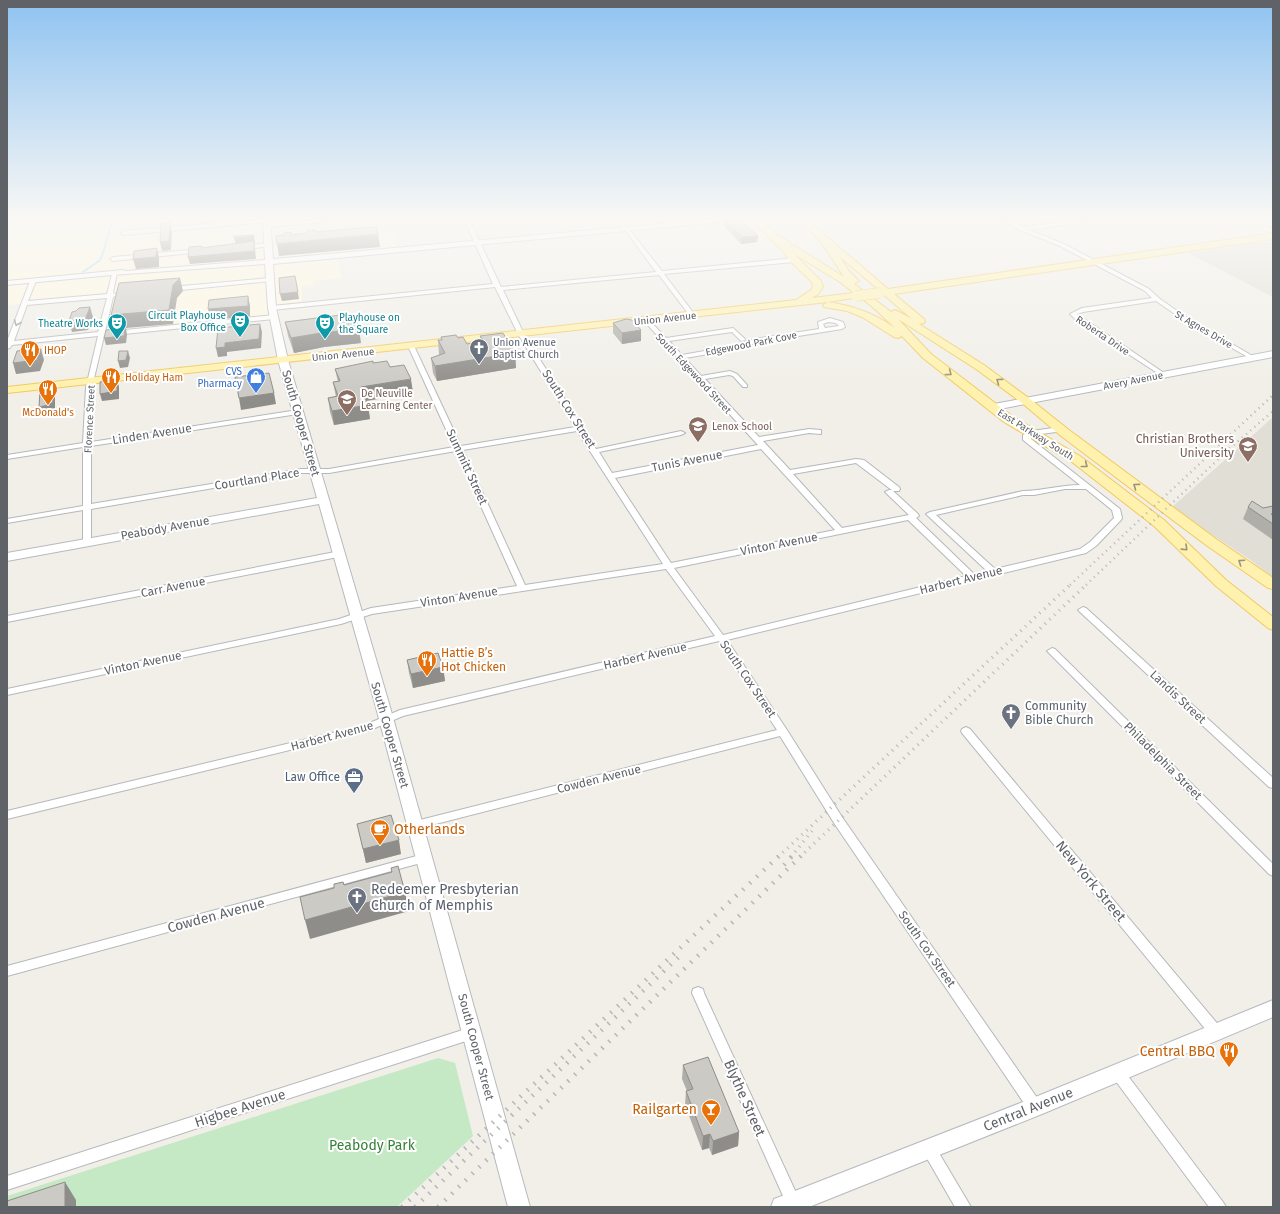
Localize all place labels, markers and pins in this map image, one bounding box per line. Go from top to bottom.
place label: Circuit Playhouse Box Office [148,310,226,334]
theatre icon: Circuit Playhouse Box Office [229,310,251,338]
theatre icon: Theatre Works [106,312,128,340]
theatre icon: Playhouse on the Square [314,312,336,340]
place label: Playhouse on the Square [339,312,400,336]
place label: Theatre Works [38,318,103,330]
church icon: Union Avenue Baptist Church [468,337,490,365]
place label: Union Avenue Baptist Church [493,337,559,361]
restaurant icon: IHOP [19,339,41,367]
place label: IHOP [44,345,67,357]
restaurant icon: Holiday Ham [100,366,122,394]
place label: CVS Pharmacy [198,366,243,390]
shop icon: CVS Pharmacy [245,366,267,394]
place label: Holiday Ham [125,372,183,384]
restaurant icon: McDonald's [37,378,59,406]
school or university icon: De Neuville Learning Center [336,388,358,416]
place label: De Neuville Learning Center [361,388,432,412]
place label: McDonald's [22,407,74,419]
school or university icon: Lenox School [687,415,709,443]
place label: Lenox School [712,421,772,433]
place label: Christian Brothers University [1136,432,1234,460]
school or university icon: Christian Brothers University [1237,435,1259,463]
place label: Hattie B’s Hot Chicken [441,646,506,674]
restaurant icon: Hattie B’s Hot Chicken [416,649,438,677]
place label: Community Bible Church [1025,699,1094,727]
church icon: Community Bible Church [1000,702,1022,730]
office icon: Law Office [343,766,365,794]
place label: Law Office [285,770,340,784]
cafe icon: Otherlands [369,818,391,846]
place label: Otherlands [394,821,465,838]
place label: Redeemer Presbyterian Church of Memphis [371,881,519,914]
church icon: Redeemer Presbyterian Church of Memphis [346,886,368,914]
restaurant icon: Central BBQ [1218,1040,1240,1068]
place label: Central BBQ [1140,1043,1215,1060]
bar icon: Railgarten [700,1098,722,1126]
place label: Railgarten [632,1101,697,1118]

